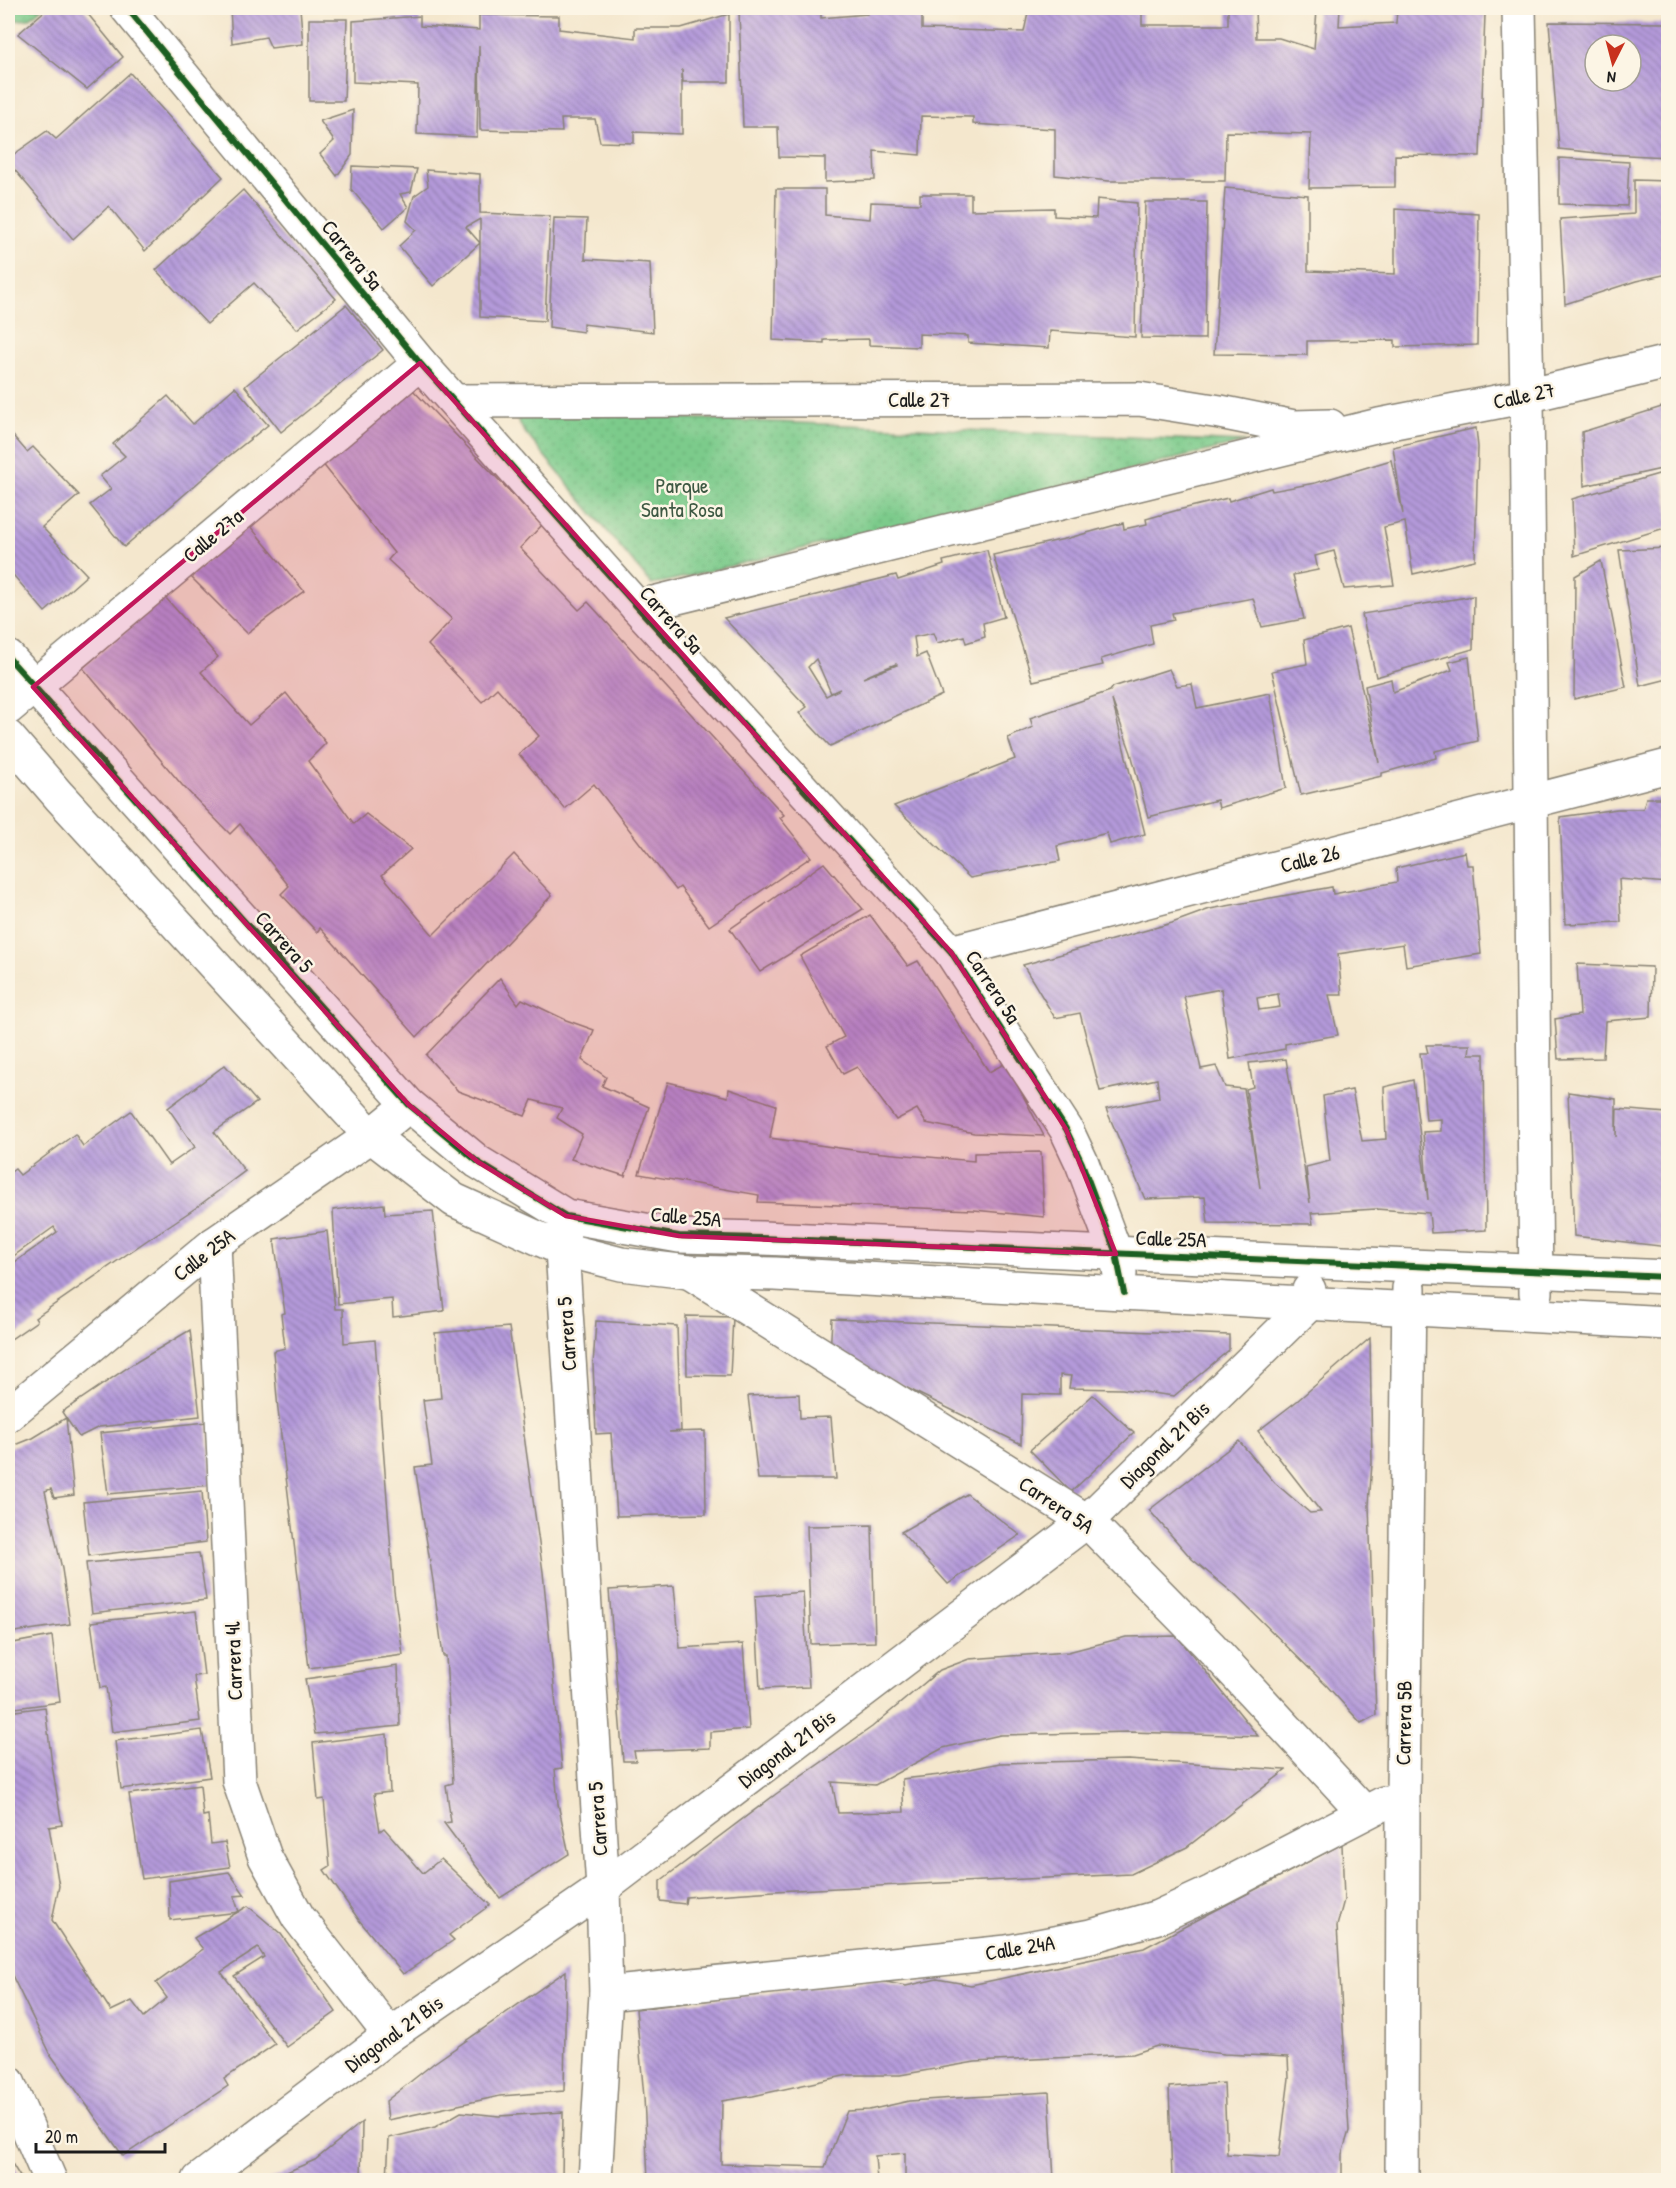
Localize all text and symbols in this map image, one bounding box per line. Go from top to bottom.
north arrow [1583,33,1643,93]
text: N [1606,66,1617,89]
street label: Carrera 5a [315,213,390,296]
street label: Calle 27 [1490,375,1557,416]
street label: Calle 27 [888,385,950,414]
park label: Parque Santa Rosa [641,471,723,524]
street label: Calle 27a [176,502,249,569]
street label: Carrera 5a [633,579,710,660]
street label: Calle 26 [1277,837,1343,880]
street label: Carrera 5 [249,904,320,979]
street label: Carrera 5a [959,944,1028,1029]
street label: Calle 25A [649,1199,723,1234]
street label: Calle 25A [167,1221,241,1288]
street label: Calle 25A [1135,1223,1207,1254]
street label: Carrera 5 [549,1296,584,1372]
street label: Diagonal 21 Bis [1113,1394,1216,1495]
street label: Carrera 5A [1013,1469,1099,1540]
street label: Carrera 4l [218,1621,249,1701]
street label: Carrera 5B [1388,1680,1419,1766]
street label: Diagonal 21 Bis [732,1703,841,1795]
street label: Carrera 5 [580,1781,615,1857]
street label: Calle 24A [983,1928,1057,1967]
street label: Diagonal 21 Bis [339,1988,449,2079]
scale bar [36,2116,165,2154]
text: 20 m [45,2124,78,2149]

